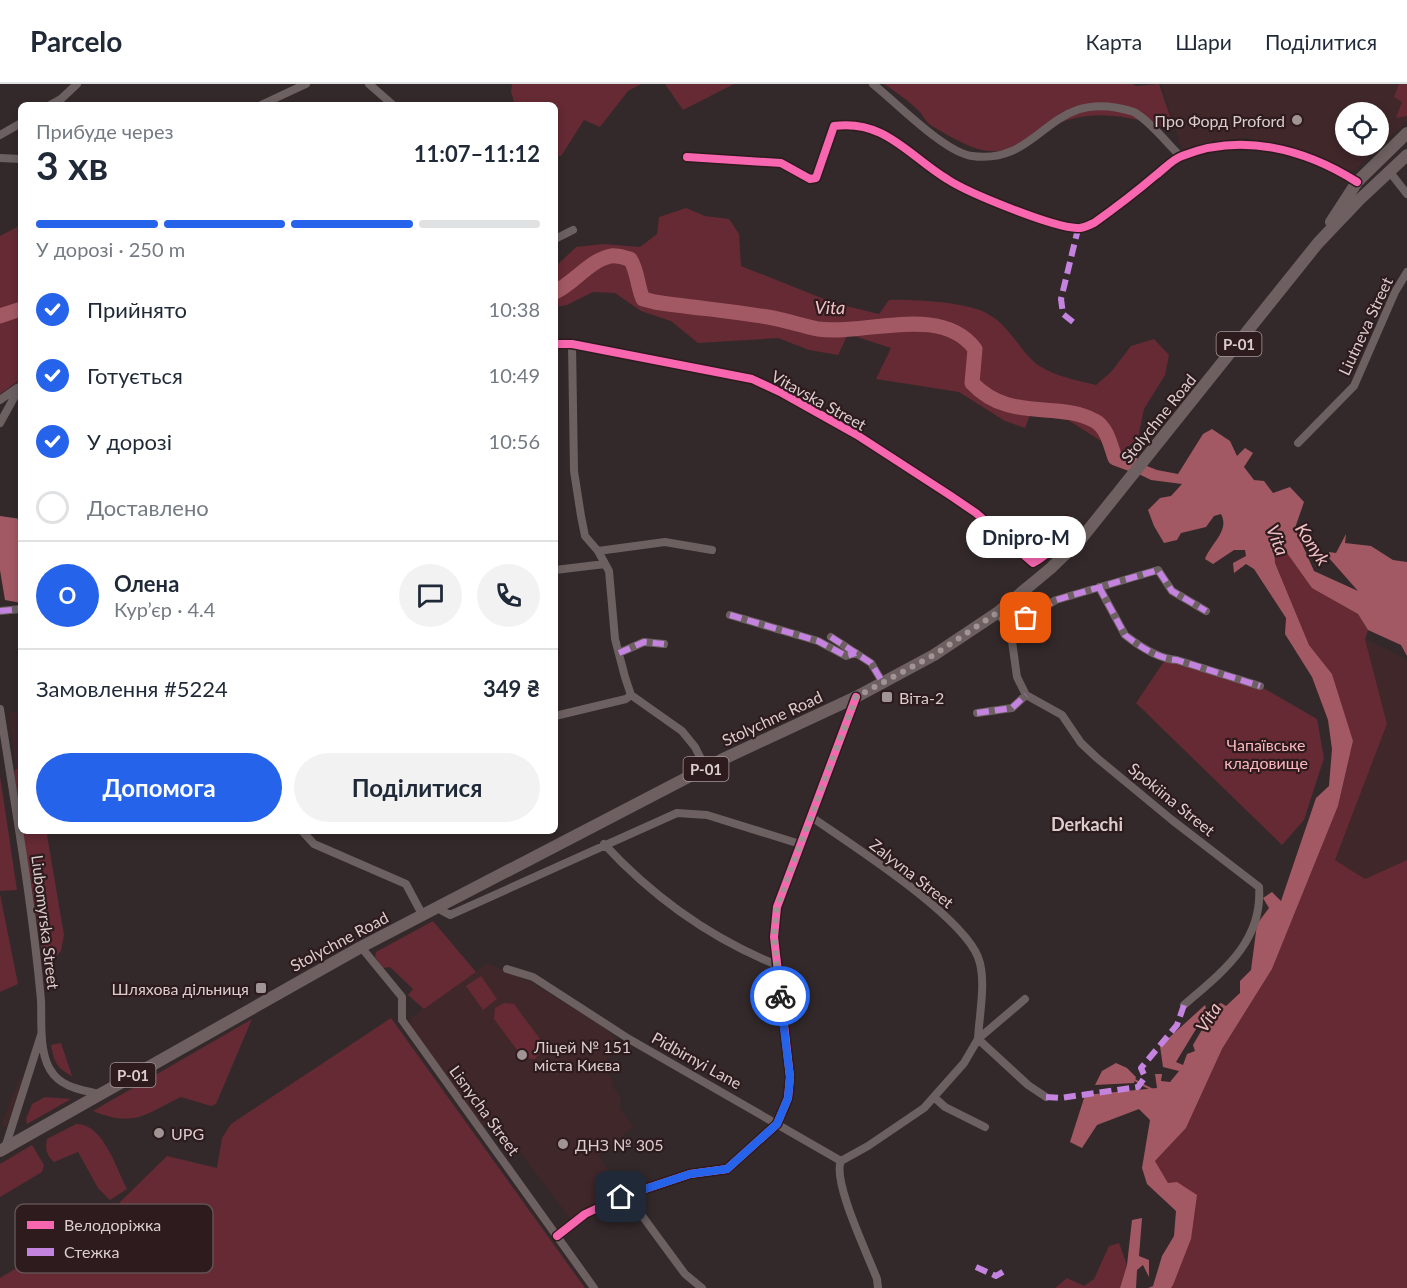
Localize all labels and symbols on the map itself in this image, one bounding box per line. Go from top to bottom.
place label: Про Форд Proford [1154,111,1285,130]
marker: Про Форд Proford [1290,113,1304,127]
street label: Liutneva Street [1334,274,1396,378]
water label: Vita [814,296,846,318]
road number: Р-01 [1216,332,1262,356]
street label: Vitavska Street [768,366,870,434]
street label: Stolychne Road [1117,370,1199,466]
callout: Dnipro-M [966,516,1086,558]
water label: Konyk [1291,519,1335,570]
water label: Vita [1262,522,1294,558]
pin [1000,592,1051,643]
street label: Stolychne Road [719,686,825,750]
place label: Віта-2 [899,688,944,707]
marker: Віта-2 [880,690,894,704]
park label: Чапаївське кладовище [1224,735,1308,772]
road number: Р-01 [684,757,728,781]
street label: Spokiina Street [1125,758,1219,840]
district label: Derkachi [1051,813,1123,835]
street label: Zalyvna Street [866,834,958,912]
street label: Liubomyrska Street [28,854,64,991]
street label: Stolychne Road [287,907,391,975]
courier [750,966,810,1026]
place label: Шляхова дільниця [111,979,249,998]
marker: Шляхова дільниця [254,981,268,995]
water label: Vita [1190,998,1226,1036]
street label: Pidbirnyi Lane [649,1028,745,1092]
place label: Ліцей № 151 міста Києва [533,1037,631,1074]
marker: Ліцей № 151 міста Києва [515,1048,529,1062]
street label: Lisnycha Street [446,1061,524,1159]
road number: Р-01 [110,1063,156,1087]
place label: UPG [171,1124,204,1143]
marker: UPG [152,1126,166,1140]
place label: ДНЗ № 305 [575,1135,664,1154]
marker: ДНЗ № 305 [556,1137,570,1151]
pin [595,1171,646,1222]
legend [15,1204,213,1273]
text: Велодоріжка [64,1215,161,1234]
text: Стежка [64,1242,119,1261]

